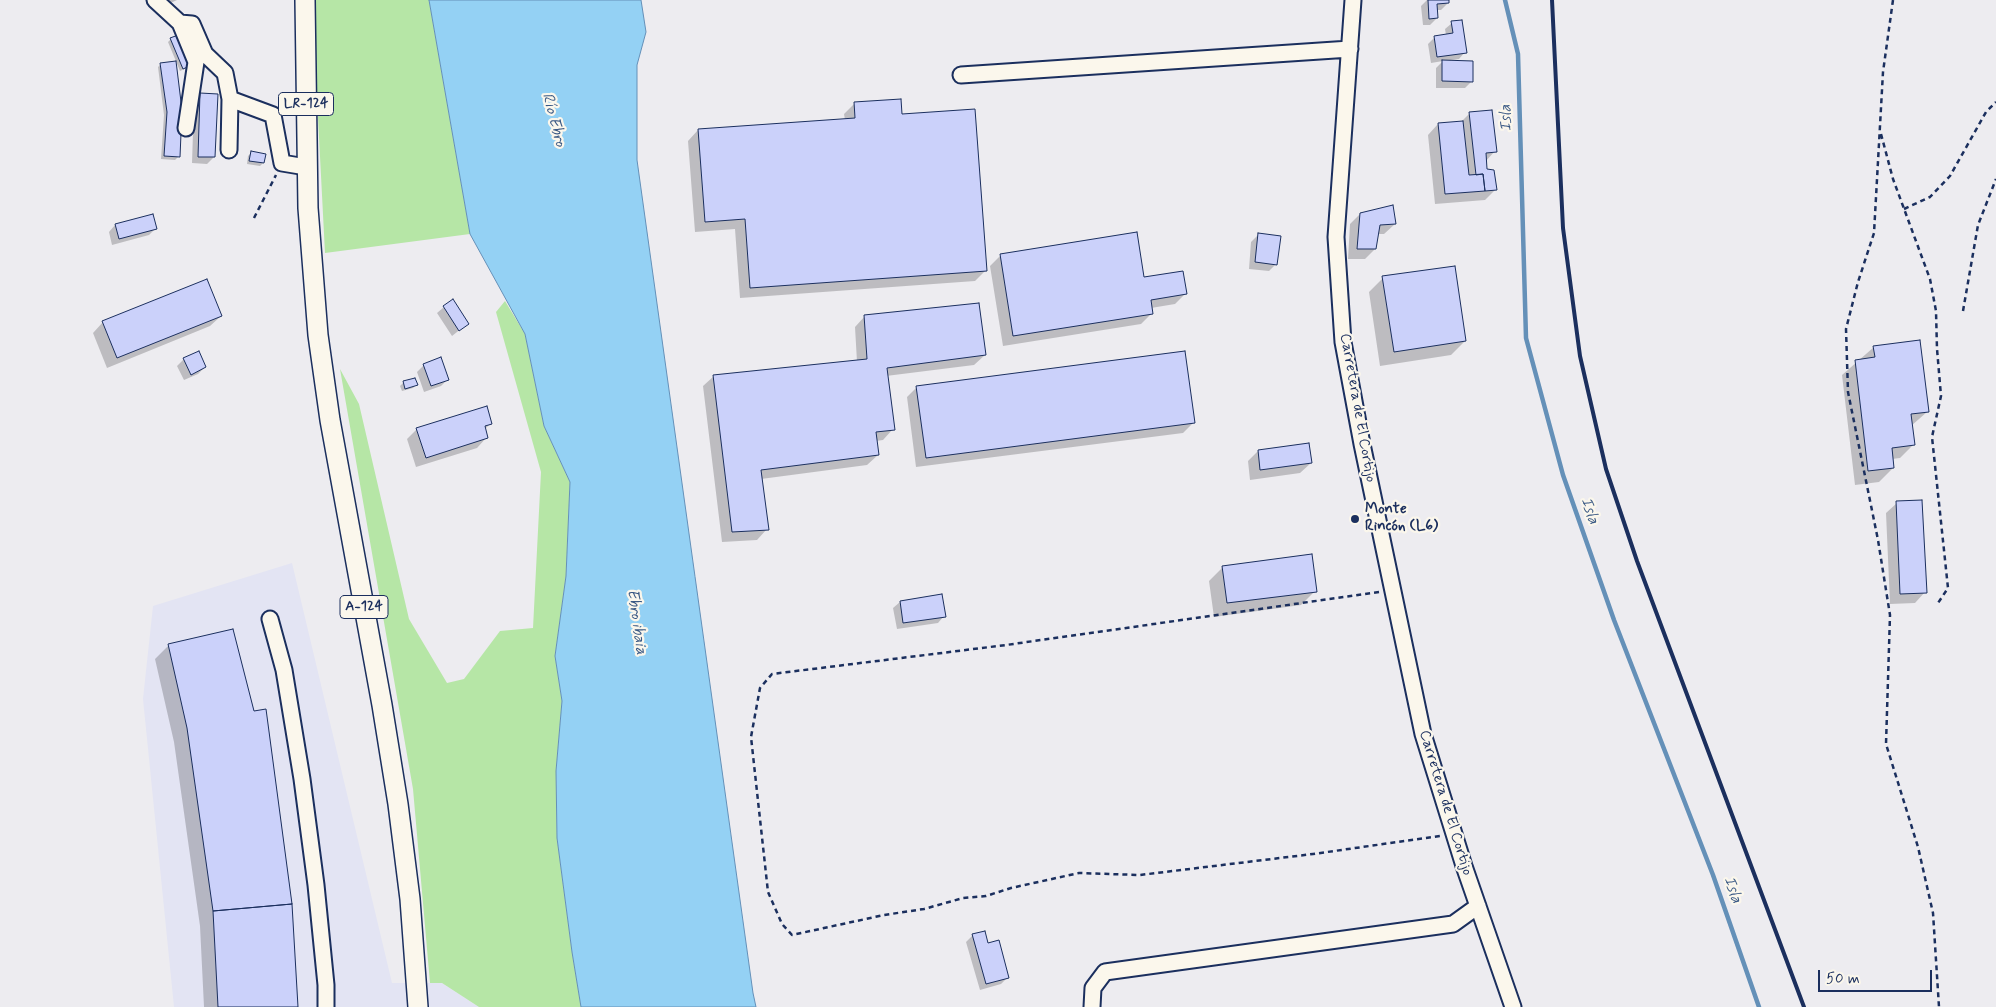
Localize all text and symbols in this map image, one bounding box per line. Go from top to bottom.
water label: Río Ebro [537,91,569,149]
road number: LR-124 [278,92,334,116]
water label: Isla [1497,104,1517,132]
street label: Carretera de El Cortijo [1335,332,1379,484]
water label: Isla [1576,495,1602,527]
place label: Monte Rincón (L6) [1365,501,1438,536]
marker: Monte Rincón (L6) [1349,513,1361,525]
water label: Ebro ibaia [622,588,650,656]
road number: A-124 [340,596,388,618]
street label: Carretera de El Cortijo [1414,728,1476,878]
water label: Isla [1719,874,1745,906]
scale bar [1821,960,1935,992]
text: 50 m [1826,969,1860,989]

